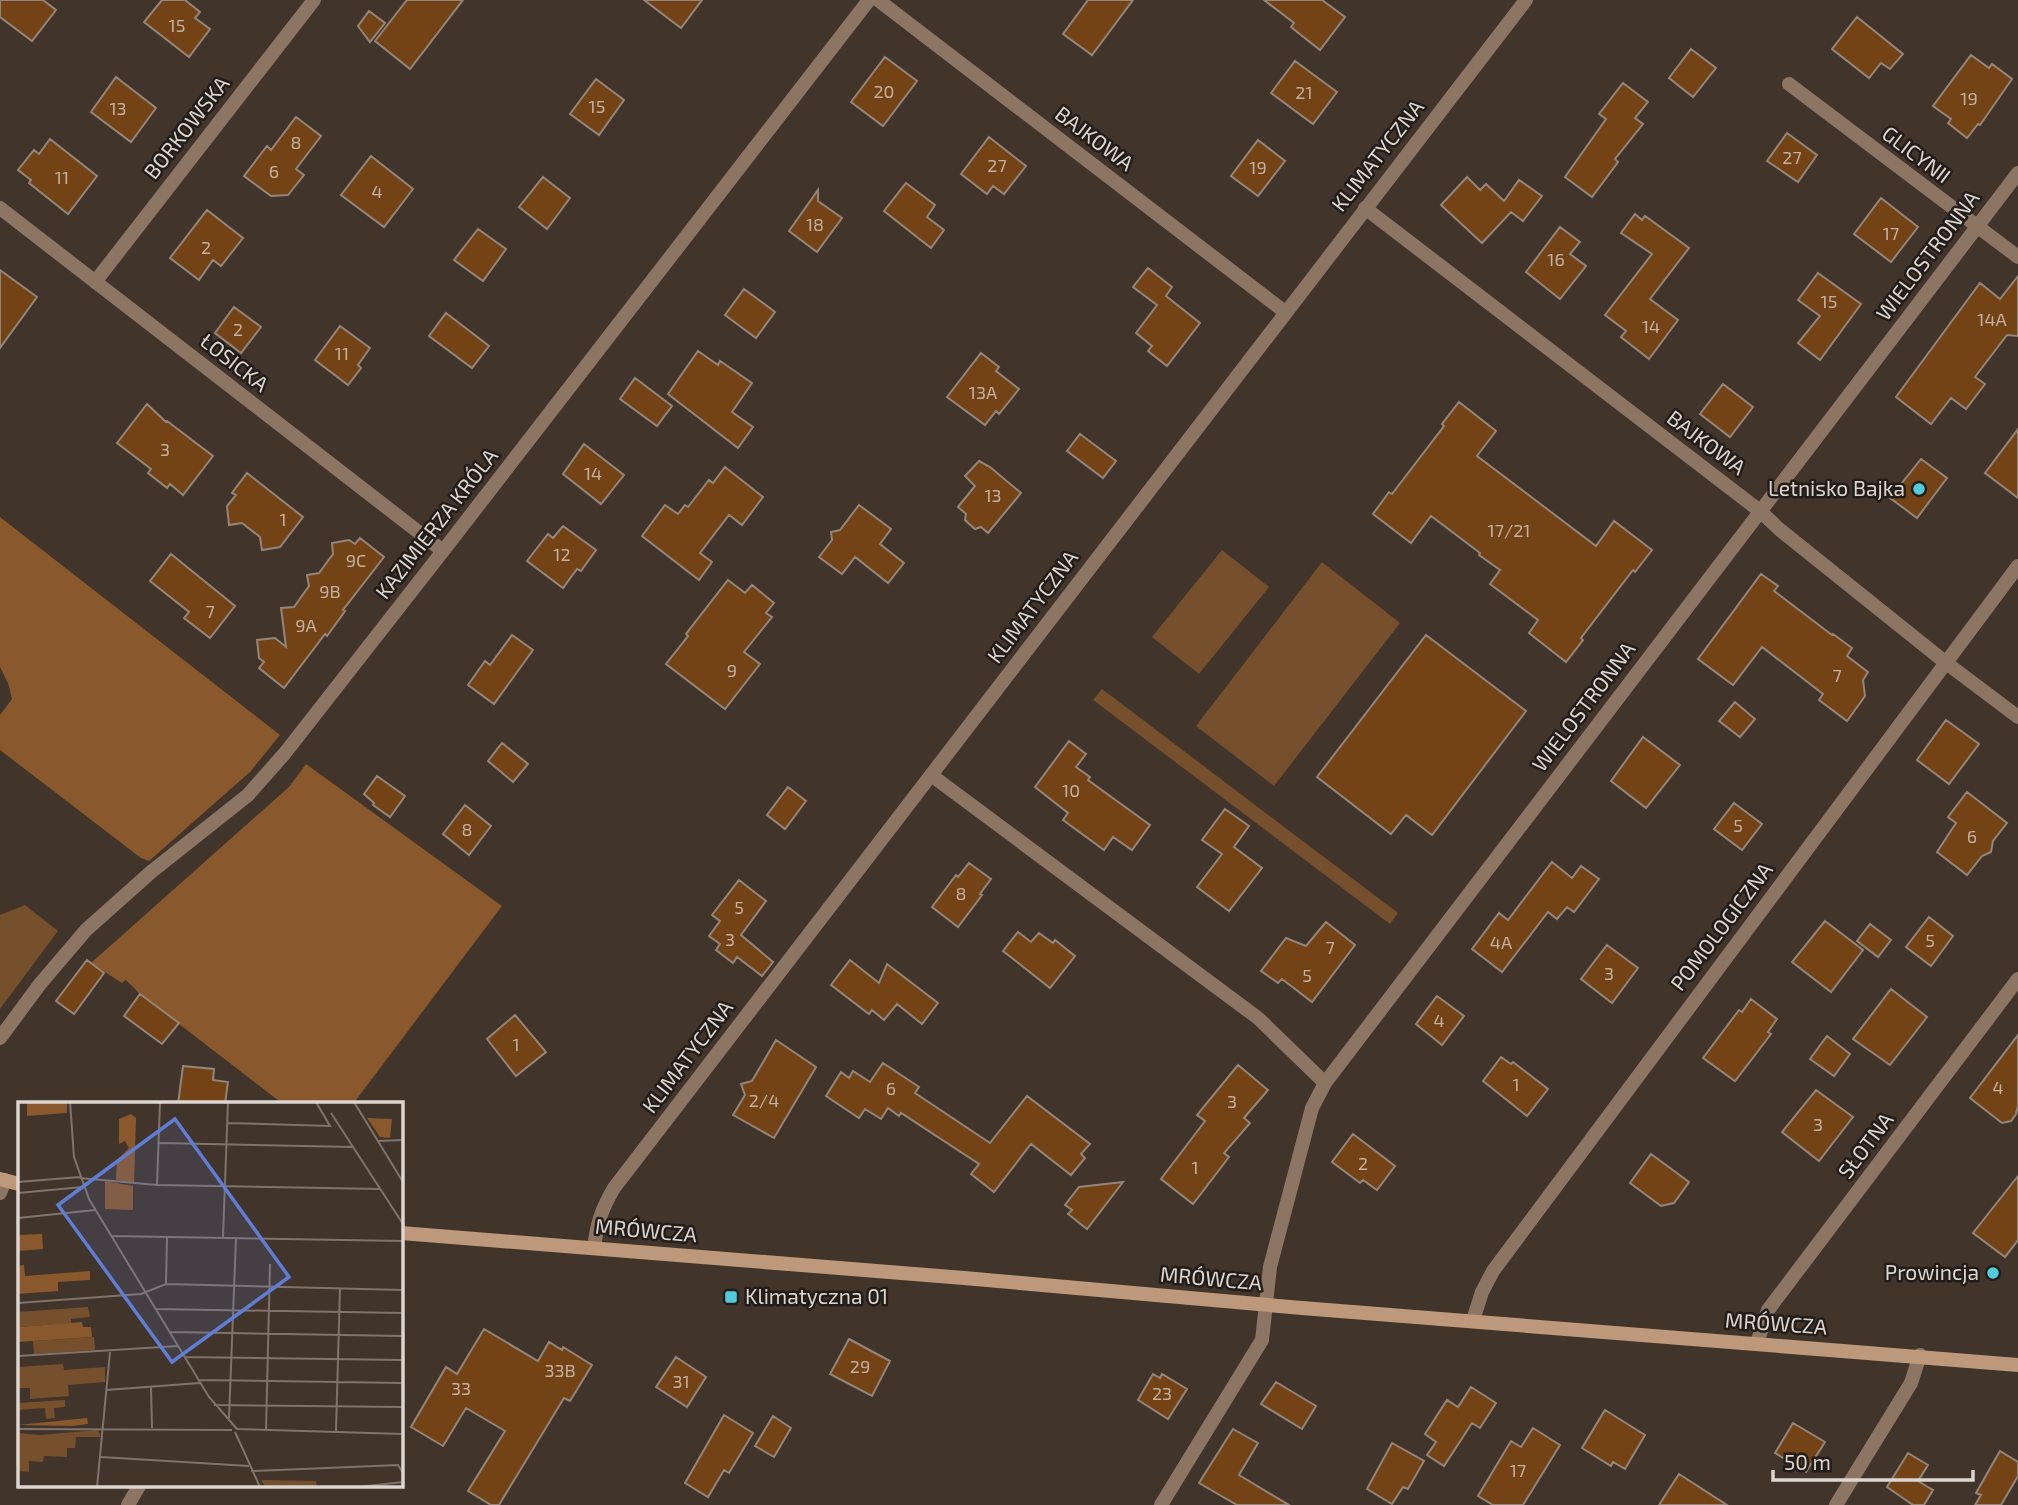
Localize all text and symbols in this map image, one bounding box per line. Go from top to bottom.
house number: 15 [169,14,185,36]
street label: BORKOWSKA [138,71,234,183]
house number: 20 [874,80,894,102]
house number: 21 [1295,81,1313,103]
house number: 19 [1960,87,1978,109]
street label: KLIMATYCZNA [1326,94,1428,216]
house number: 15 [589,95,605,117]
house number: 13 [109,97,127,119]
street label: BAJKOWA [1051,100,1139,175]
street label: GLICYNII [1878,120,1956,188]
house number: 8 [291,131,301,153]
house number: 27 [1782,146,1802,168]
house number: 27 [987,154,1007,176]
house number: 19 [1249,156,1267,178]
house number: 6 [269,160,279,182]
house number: 11 [55,166,69,188]
house number: 4 [371,180,383,202]
street label: WIELOSTRONNA [1870,186,1984,325]
house number: 18 [806,213,824,235]
house number: 17 [1883,222,1899,244]
house number: 2 [201,236,211,258]
house number: 16 [1547,248,1565,270]
house number: 15 [1821,290,1837,312]
house number: 14A [1977,308,2008,330]
house number: 14 [1642,315,1660,337]
house number: 2 [233,318,243,340]
street label: ŁOSICKA [196,328,274,396]
house number: 11 [335,342,349,364]
house number: 13A [969,381,998,403]
street label: BAJKOWA [1663,404,1751,479]
house number: 3 [160,438,170,460]
street label: KAZIMIERZA KRÓLA [369,443,502,603]
house number: 14 [584,462,602,484]
place label: Letnisko Bajka [1768,475,1905,501]
marker: Letnisko Bajka [1911,481,1927,497]
house number: 13 [984,484,1002,506]
house number: 1 [279,508,287,530]
house number: 17/21 [1488,519,1530,541]
house number: 12 [553,543,571,565]
street label: KLIMATYCZNA [981,545,1082,667]
house number: 9C [346,549,366,571]
house number: 9B [319,580,341,602]
house number: 7 [205,600,215,622]
house number: 9A [295,614,318,636]
street label: WIELOSTRONNA [1526,637,1640,776]
house number: 9 [727,659,737,681]
house number: 7 [1832,664,1842,686]
house number: 10 [1062,779,1080,801]
house number: 5 [1733,814,1743,836]
house number: 8 [462,818,472,840]
house number: 6 [1967,825,1977,847]
street label: POMOLOGICZNA [1665,857,1777,995]
house number: 8 [956,882,966,904]
house number: 5 [734,896,744,918]
house number: 3 [725,928,735,950]
house number: 5 [1925,929,1935,951]
house number: 4A [1490,931,1513,953]
house number: 7 [1325,936,1335,958]
house number: 3 [1604,962,1614,984]
house number: 5 [1302,964,1312,986]
street label: KLIMATYCZNA [636,995,737,1117]
house number: 4 [1433,1009,1445,1031]
house number: 1 [512,1033,520,1055]
house number: 1 [1512,1073,1520,1095]
house number: 4 [1992,1076,2004,1098]
house number: 6 [886,1077,896,1099]
house number: 2/4 [749,1089,779,1111]
house number: 3 [1227,1090,1237,1112]
inset map [18,1102,402,1488]
street label: SŁOTNA [1832,1107,1898,1183]
house number: 3 [1813,1113,1823,1135]
house number: 2 [1358,1152,1368,1174]
house number: 1 [1191,1156,1199,1178]
street label: MRÓWCZA [594,1213,698,1246]
place label: Prowincja [1885,1259,1979,1285]
street label: MRÓWCZA [1159,1261,1263,1294]
marker: Prowincja [1985,1265,2001,1281]
place label: Klimatyczna 01 [745,1283,888,1308]
marker: Klimatyczna 01 [723,1289,739,1305]
street label: MRÓWCZA [1724,1306,1828,1339]
house number: 29 [850,1355,870,1377]
house number: 33B [544,1359,576,1381]
house number: 31 [672,1370,690,1392]
house number: 33 [451,1377,471,1399]
house number: 23 [1152,1382,1172,1404]
scale bar [1773,1438,1972,1482]
text: 50 m [1784,1449,1831,1474]
house number: 17 [1510,1459,1526,1481]

